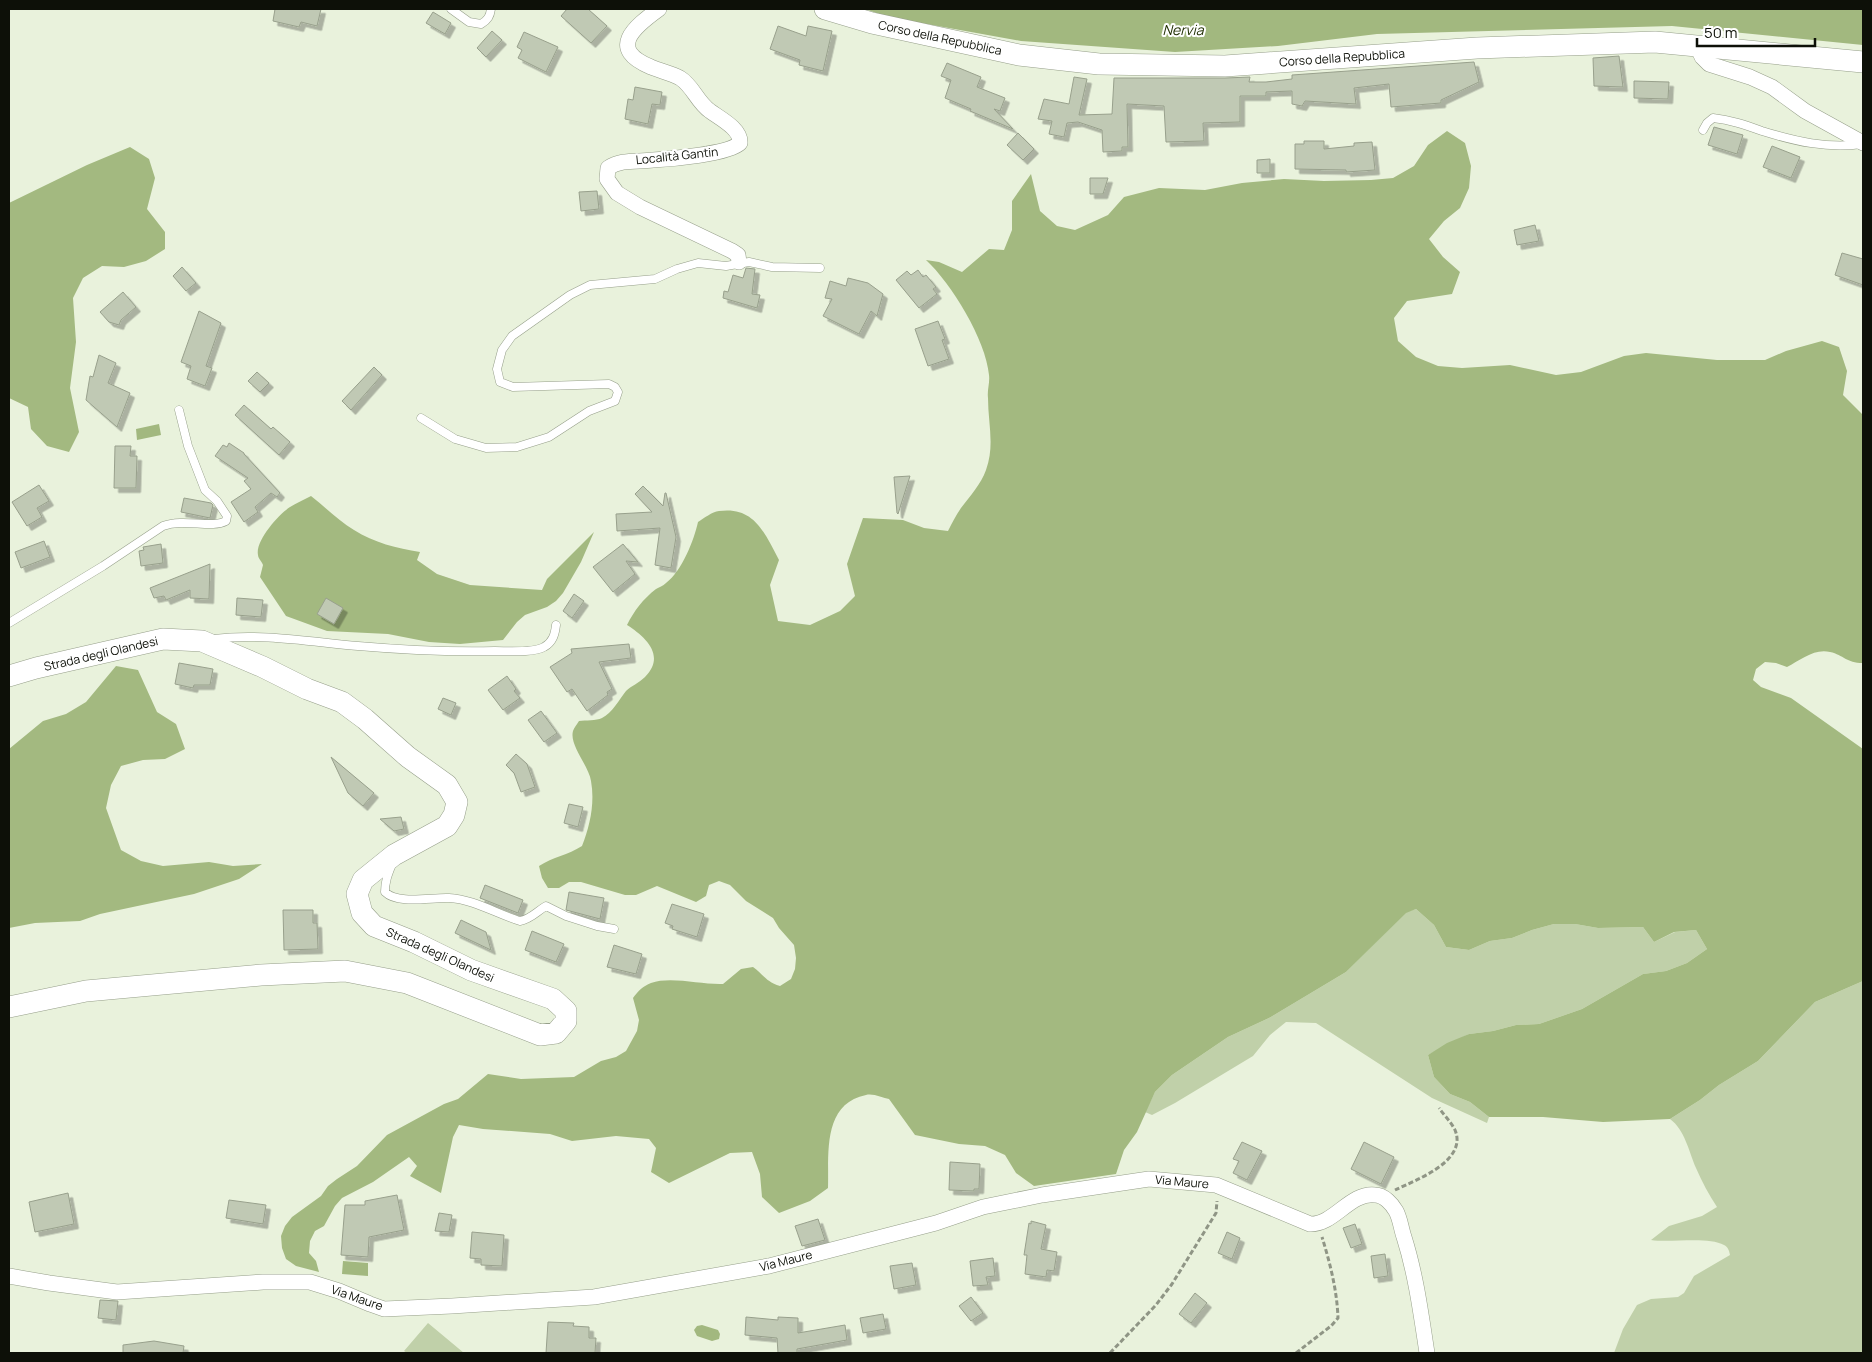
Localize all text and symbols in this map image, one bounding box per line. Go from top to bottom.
scale bar [1697,15,1814,47]
street label: Corso della Repubblica [877,16,1004,59]
water label: Nervia [1163,20,1205,39]
text: 50 m [1704,22,1738,43]
street label: Corso della Repubblica [1278,45,1405,70]
street label: Località Gantin [635,143,719,168]
street label: Strada degli Olandesi [42,632,160,675]
street label: Strada degli Olandesi [383,923,497,986]
street label: Via Maure [1154,1171,1210,1192]
street label: Via Maure [758,1246,814,1275]
street label: Via Maure [329,1281,385,1314]

